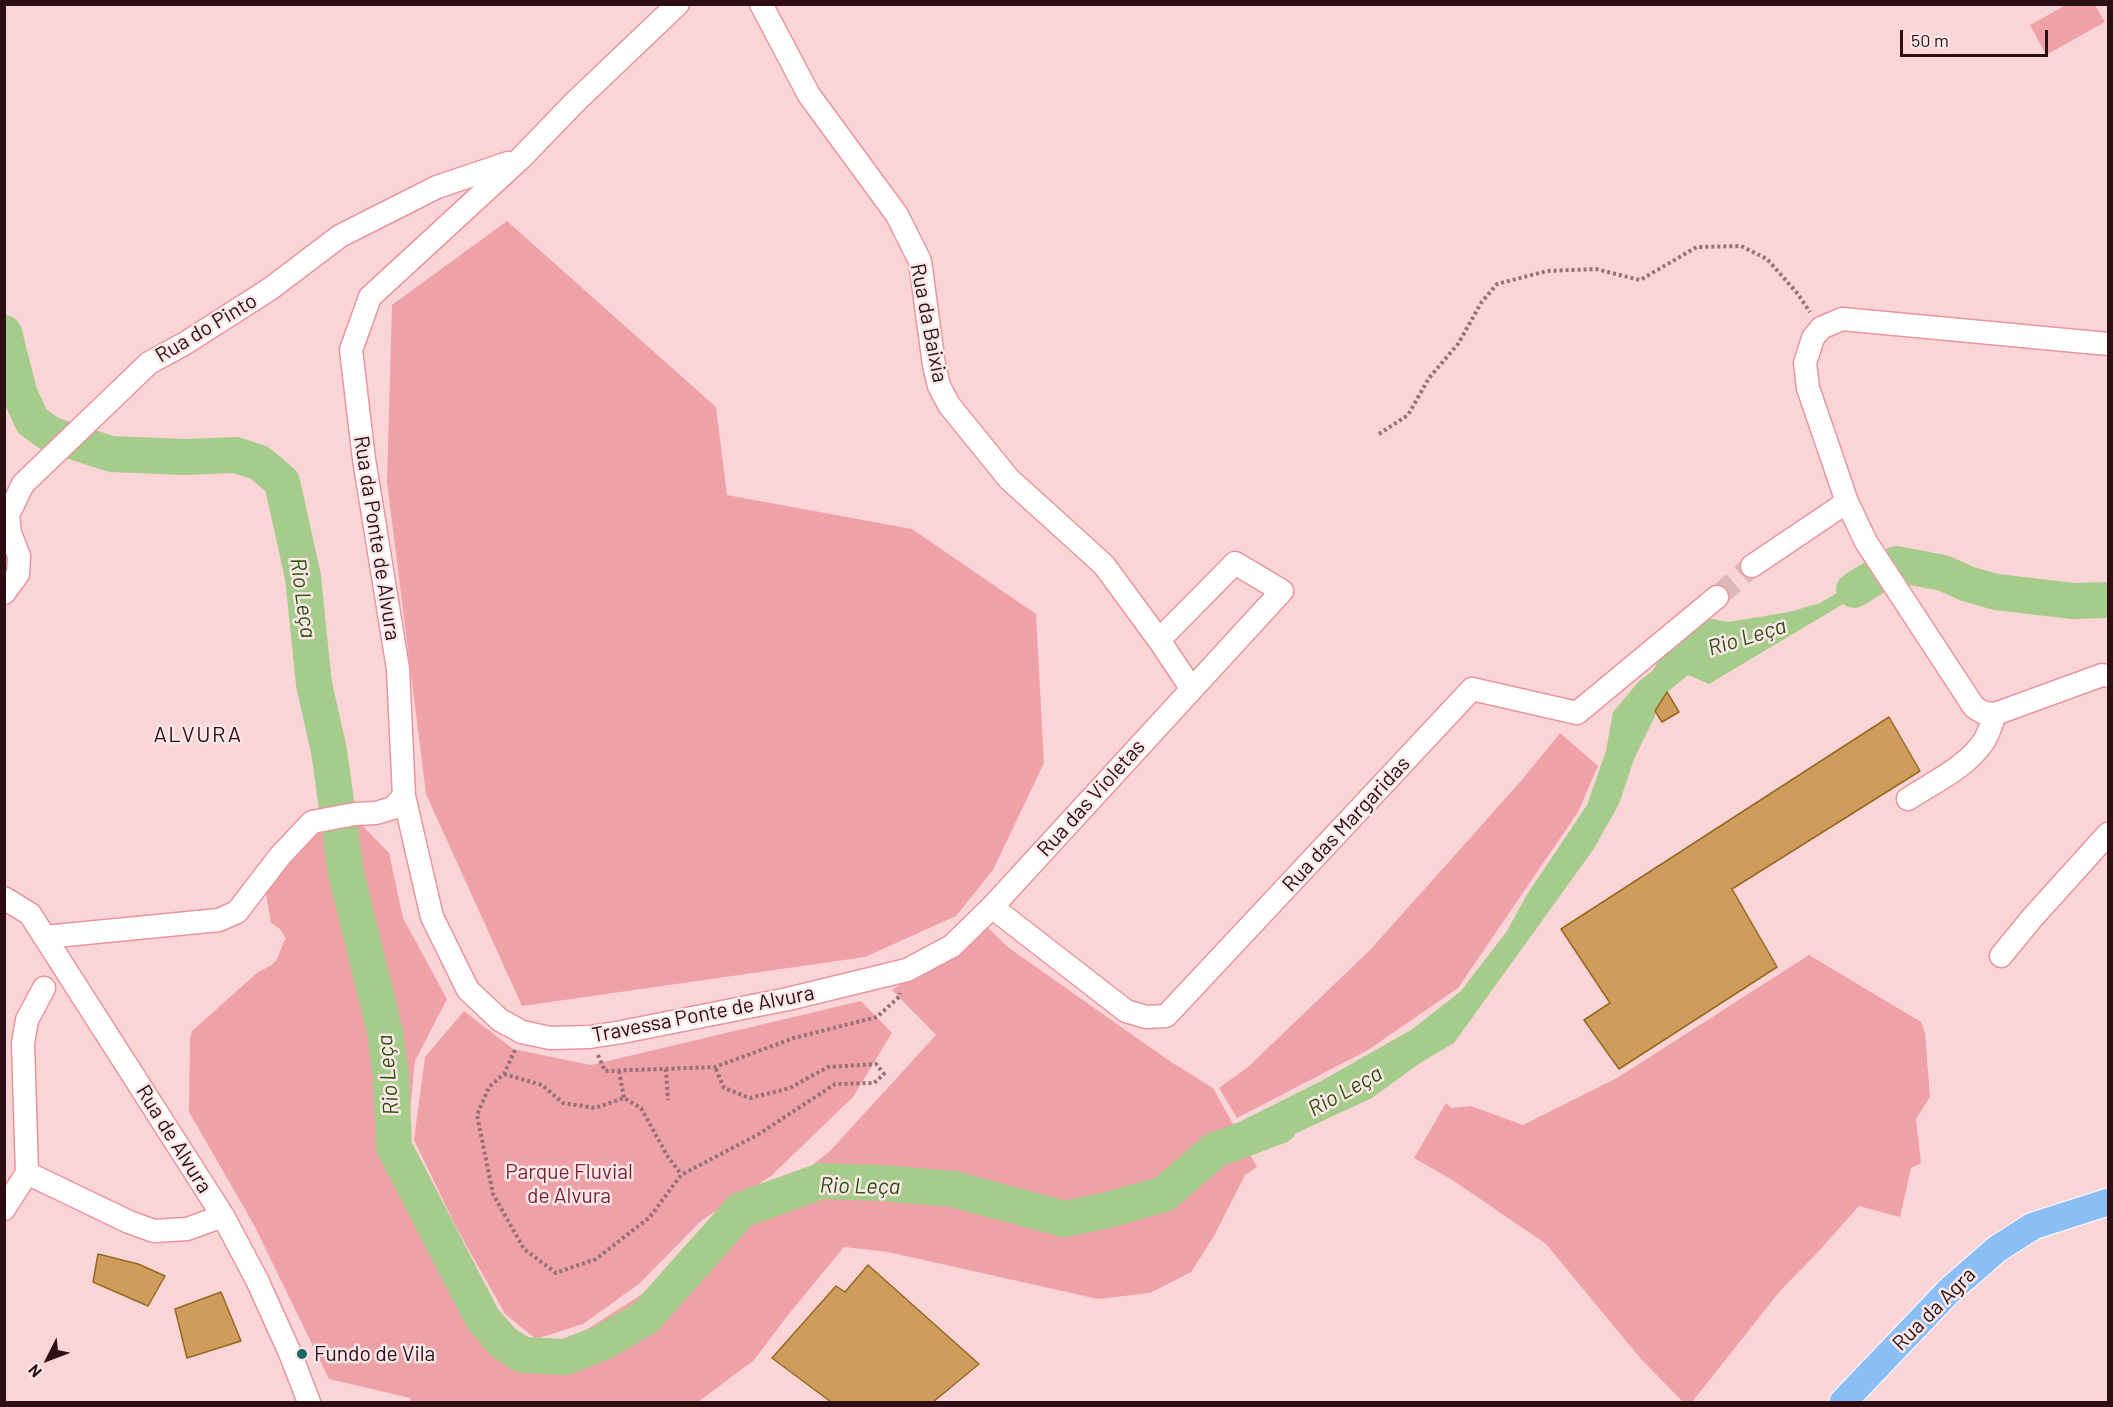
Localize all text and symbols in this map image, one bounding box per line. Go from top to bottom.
scale bar [1903,18,2052,56]
text: 50 m [1911,29,1949,51]
street label: Rua da Baixia [905,261,953,385]
street label: Rua do Pinto [151,288,261,368]
street label: Rua da Ponte de Alvura [348,434,406,642]
water label: Rio Leça [284,556,322,640]
water label: Rio Leça [1705,613,1789,661]
district label: ALVURA [153,722,243,748]
street label: Rua das Violetas [1032,734,1150,862]
street label: Rua das Margaridas [1277,751,1415,897]
street label: Travessa Ponte de Alvura [590,980,816,1048]
water label: Rio Leça [371,1034,405,1116]
water label: Rio Leça [1303,1060,1387,1122]
street label: Rua de Alvura [131,1080,217,1198]
park label: Parque Fluvial de Alvura [505,1159,633,1209]
water label: Rio Leça [819,1172,901,1200]
street label: Rua da Agra [1887,1262,1981,1356]
north arrow [18,1329,78,1389]
place label: Fundo de Vila [314,1341,435,1367]
marker: Fundo de Vila [295,1347,309,1361]
text: N [24,1361,45,1382]

